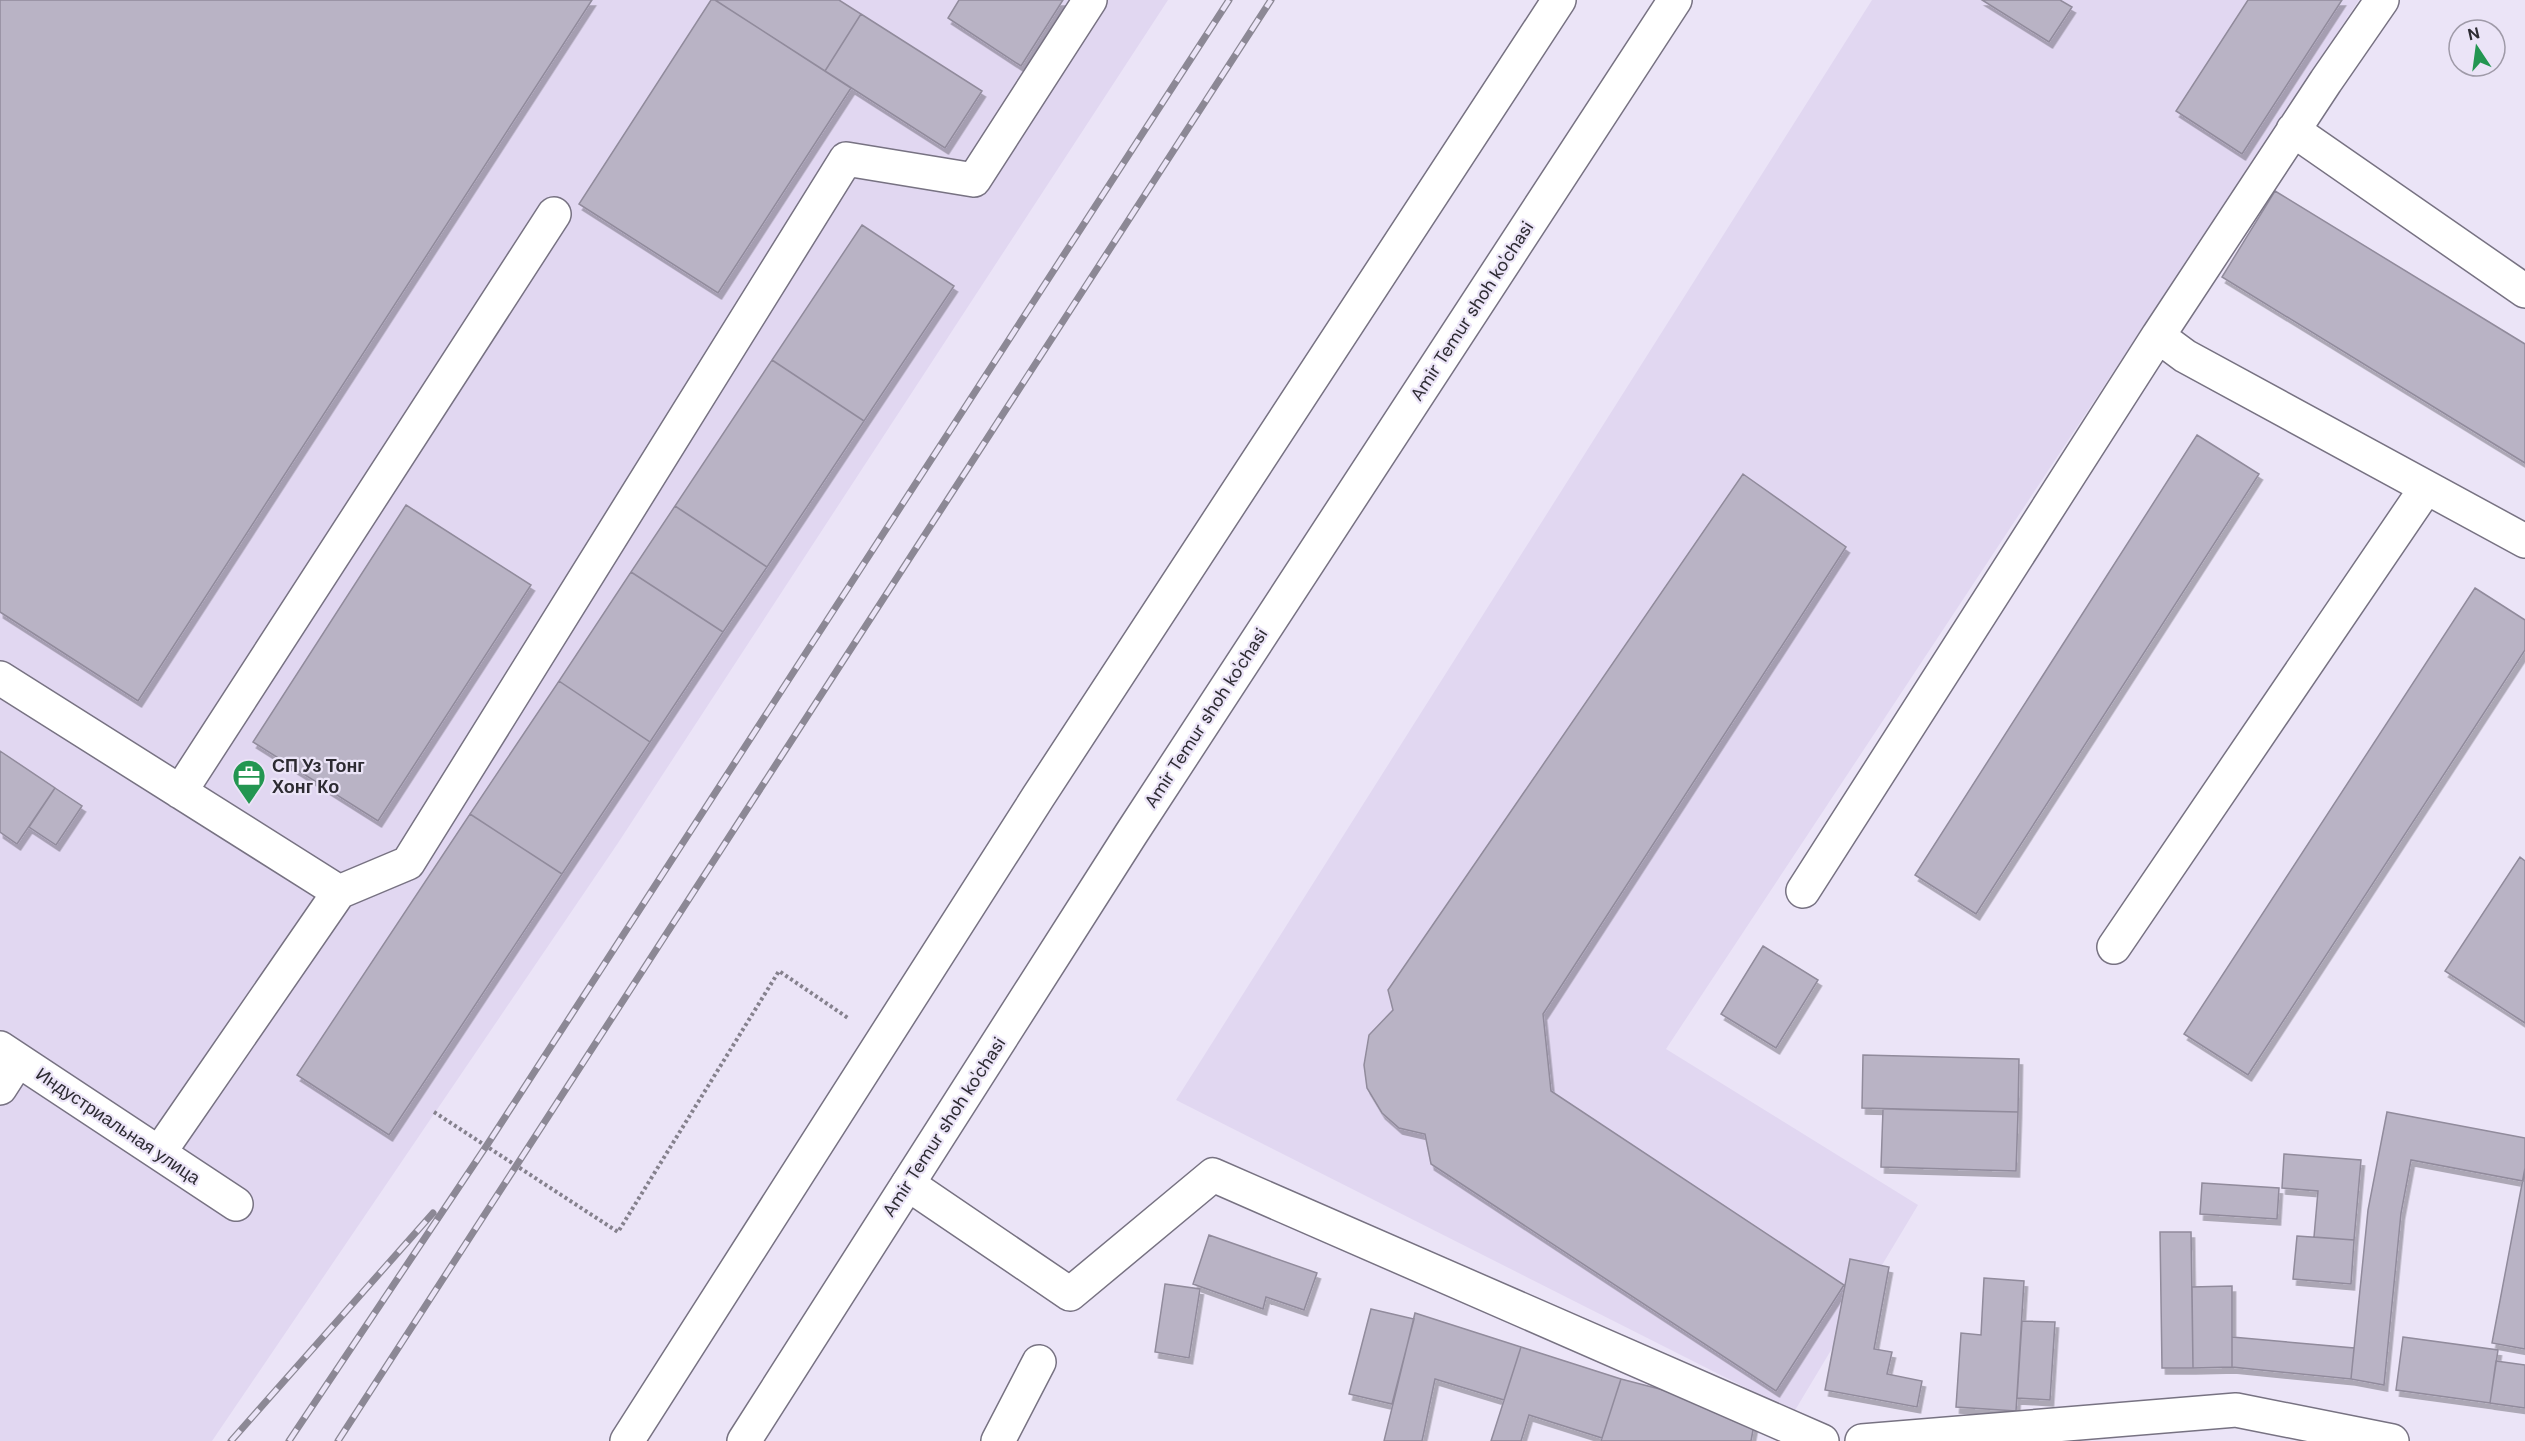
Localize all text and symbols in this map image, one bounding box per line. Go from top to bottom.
north arrow [2447,18,2507,78]
text: N [2466,22,2482,45]
street label: Amir Temur shoh ko'chasi [1405,217,1539,405]
street label: Amir Temur shoh ko'chasi [1139,624,1273,812]
place label: СП Уз Тонг Хонг Ко [272,754,365,799]
office icon: СП Уз Тонг Хонг Ко [231,758,267,805]
street label: Amir Temur shoh ko'chasi [877,1033,1011,1221]
street label: Индустриальная улица [31,1062,206,1191]

